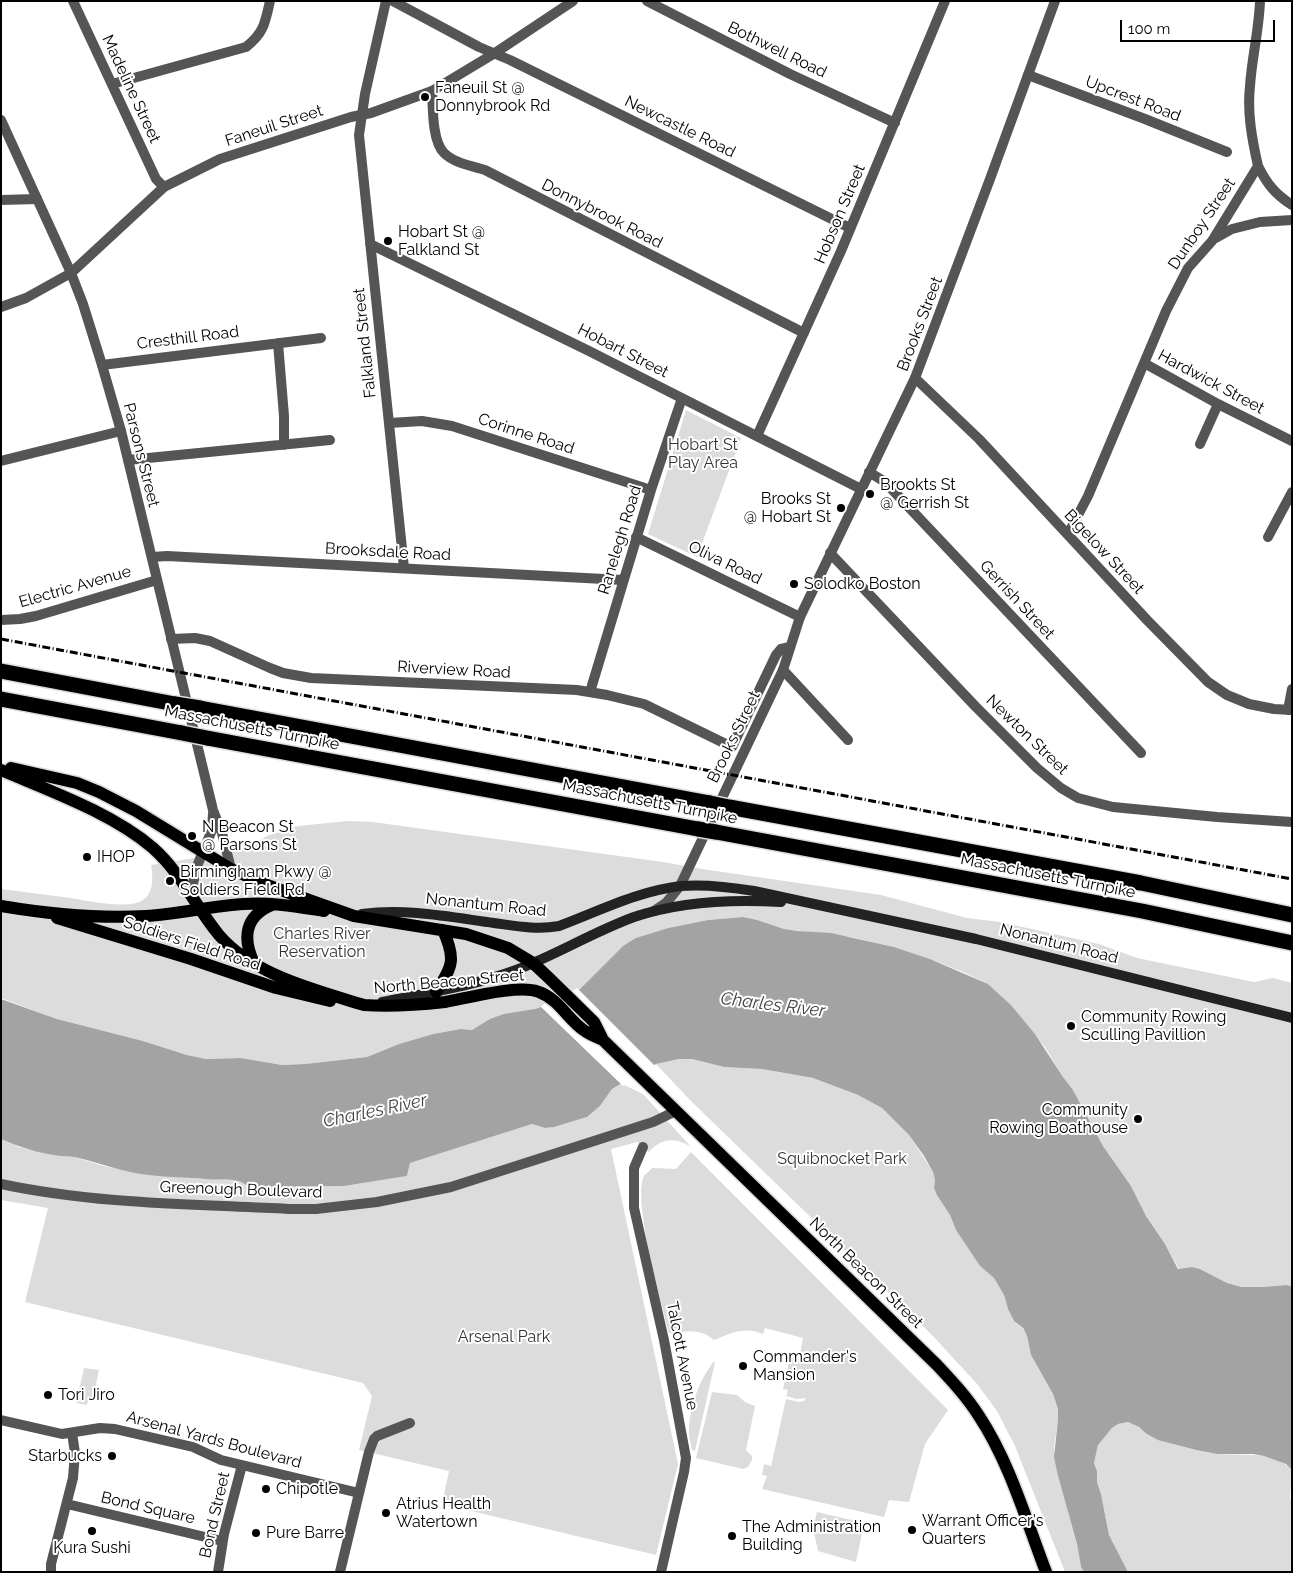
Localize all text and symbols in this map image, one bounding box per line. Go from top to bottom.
scale bar [1123,10,1278,42]
street label: Bothwell Road [724,18,830,82]
text: 100 m [1128,20,1170,38]
street label: Madeline Street [98,32,164,146]
street label: Upcrest Road [1082,72,1184,126]
place label: Faneuil St @ Donnybrook Rd [435,78,550,116]
marker: Faneuil St @ Donnybrook Rd [419,91,431,103]
street label: Newcastle Road [621,92,739,162]
street label: Faneuil Street [223,101,325,151]
street label: Hobson Street [810,161,870,267]
street label: Dunboy Street [1164,174,1240,274]
street label: Donnybrook Road [538,175,666,253]
place label: Hobart St @ Falkland St [398,222,485,260]
marker: Hobart St @ Falkland St [382,235,394,247]
street label: Brooks Street [893,274,947,374]
street label: Falkland Street [350,287,380,399]
street label: Hobart Street [574,320,672,382]
street label: Cresthill Road [136,322,240,354]
street label: Hardwick Street [1154,346,1268,418]
street label: Parsons Street [119,401,163,509]
street label: Corinne Road [475,409,577,459]
park label: Hobart St Play Area [668,435,738,473]
place label: Brookts St @ Gerrish St [880,475,969,513]
street label: Ranelegh Road [594,483,646,597]
marker: Brookts St @ Gerrish St [864,488,876,500]
place label: Brooks St @ Hobart St [744,489,831,527]
marker: Brooks St @ Hobart St [835,502,847,514]
street label: Bigelow Street [1060,506,1148,598]
street label: Oliva Road [685,537,765,589]
street label: Brooksdale Road [325,539,451,565]
street label: Gerrish Street [976,556,1058,644]
street label: Electric Avenue [17,562,133,612]
place label: Solodko Boston [804,574,921,594]
marker: Solodko Boston [788,578,800,590]
street label: Riverview Road [397,657,511,683]
street label: Brooks Street [704,688,764,786]
street label: Newton Street [982,691,1072,779]
street label: Massachusetts Turnpike [163,702,341,754]
street label: Massachusetts Turnpike [561,776,739,828]
place label: N Beacon St @ Parsons St [202,817,297,855]
marker: N Beacon St @ Parsons St [186,830,198,842]
place label: IHOP [97,847,135,867]
street label: Massachusetts Turnpike [959,850,1137,902]
marker: IHOP [81,851,93,863]
place label: Birmingham Pkwy @ Soldiers Field Rd [180,862,332,900]
marker: Birmingham Pkwy @ Soldiers Field Rd [164,875,176,887]
street label: Nonantum Road [425,889,547,921]
street label: Soldiers Field Road [121,913,263,975]
street label: Nonantum Road [998,920,1120,968]
park label: Charles River Reservation [273,924,371,962]
street label: North Beacon Street [373,966,525,998]
water label: Charles River [719,988,827,1022]
place label: Community Rowing Sculling Pavillion [1081,1007,1226,1045]
marker: Community Rowing Sculling Pavillion [1065,1020,1077,1032]
water label: Charles River [321,1089,429,1133]
place label: Community Rowing Boathouse [989,1100,1128,1138]
marker: Community Rowing Boathouse [1132,1113,1144,1125]
park label: Squibnocket Park [777,1149,907,1169]
street label: Greenough Boulevard [159,1178,323,1202]
street label: North Beacon Street [805,1214,927,1332]
street label: Talcott Avenue [662,1300,702,1412]
park label: Arsenal Park [458,1327,550,1347]
place label: Commander's Mansion [753,1347,857,1385]
marker: Commander's Mansion [737,1360,749,1372]
place label: Tori Jiro [58,1385,115,1405]
marker: Tori Jiro [42,1389,54,1401]
street label: Arsenal Yards Boulevard [124,1407,304,1473]
place label: Starbucks [28,1446,102,1466]
marker: Starbucks [106,1450,118,1462]
street label: Bond Street [196,1470,234,1560]
place label: Chipotle [276,1479,338,1499]
marker: Chipotle [260,1483,272,1495]
street label: Bond Square [99,1488,197,1528]
place label: Atrius Health Watertown [396,1494,491,1532]
marker: Atrius Health Watertown [380,1507,392,1519]
place label: Warrant Officer's Quarters [922,1511,1043,1549]
place label: The Administration Building [742,1517,881,1555]
place label: Pure Barre [266,1523,344,1543]
marker: Warrant Officer's Quarters [906,1524,918,1536]
marker: Kura Sushi [86,1525,98,1537]
marker: Pure Barre [250,1527,262,1539]
marker: The Administration Building [726,1530,738,1542]
place label: Kura Sushi [53,1538,131,1558]

